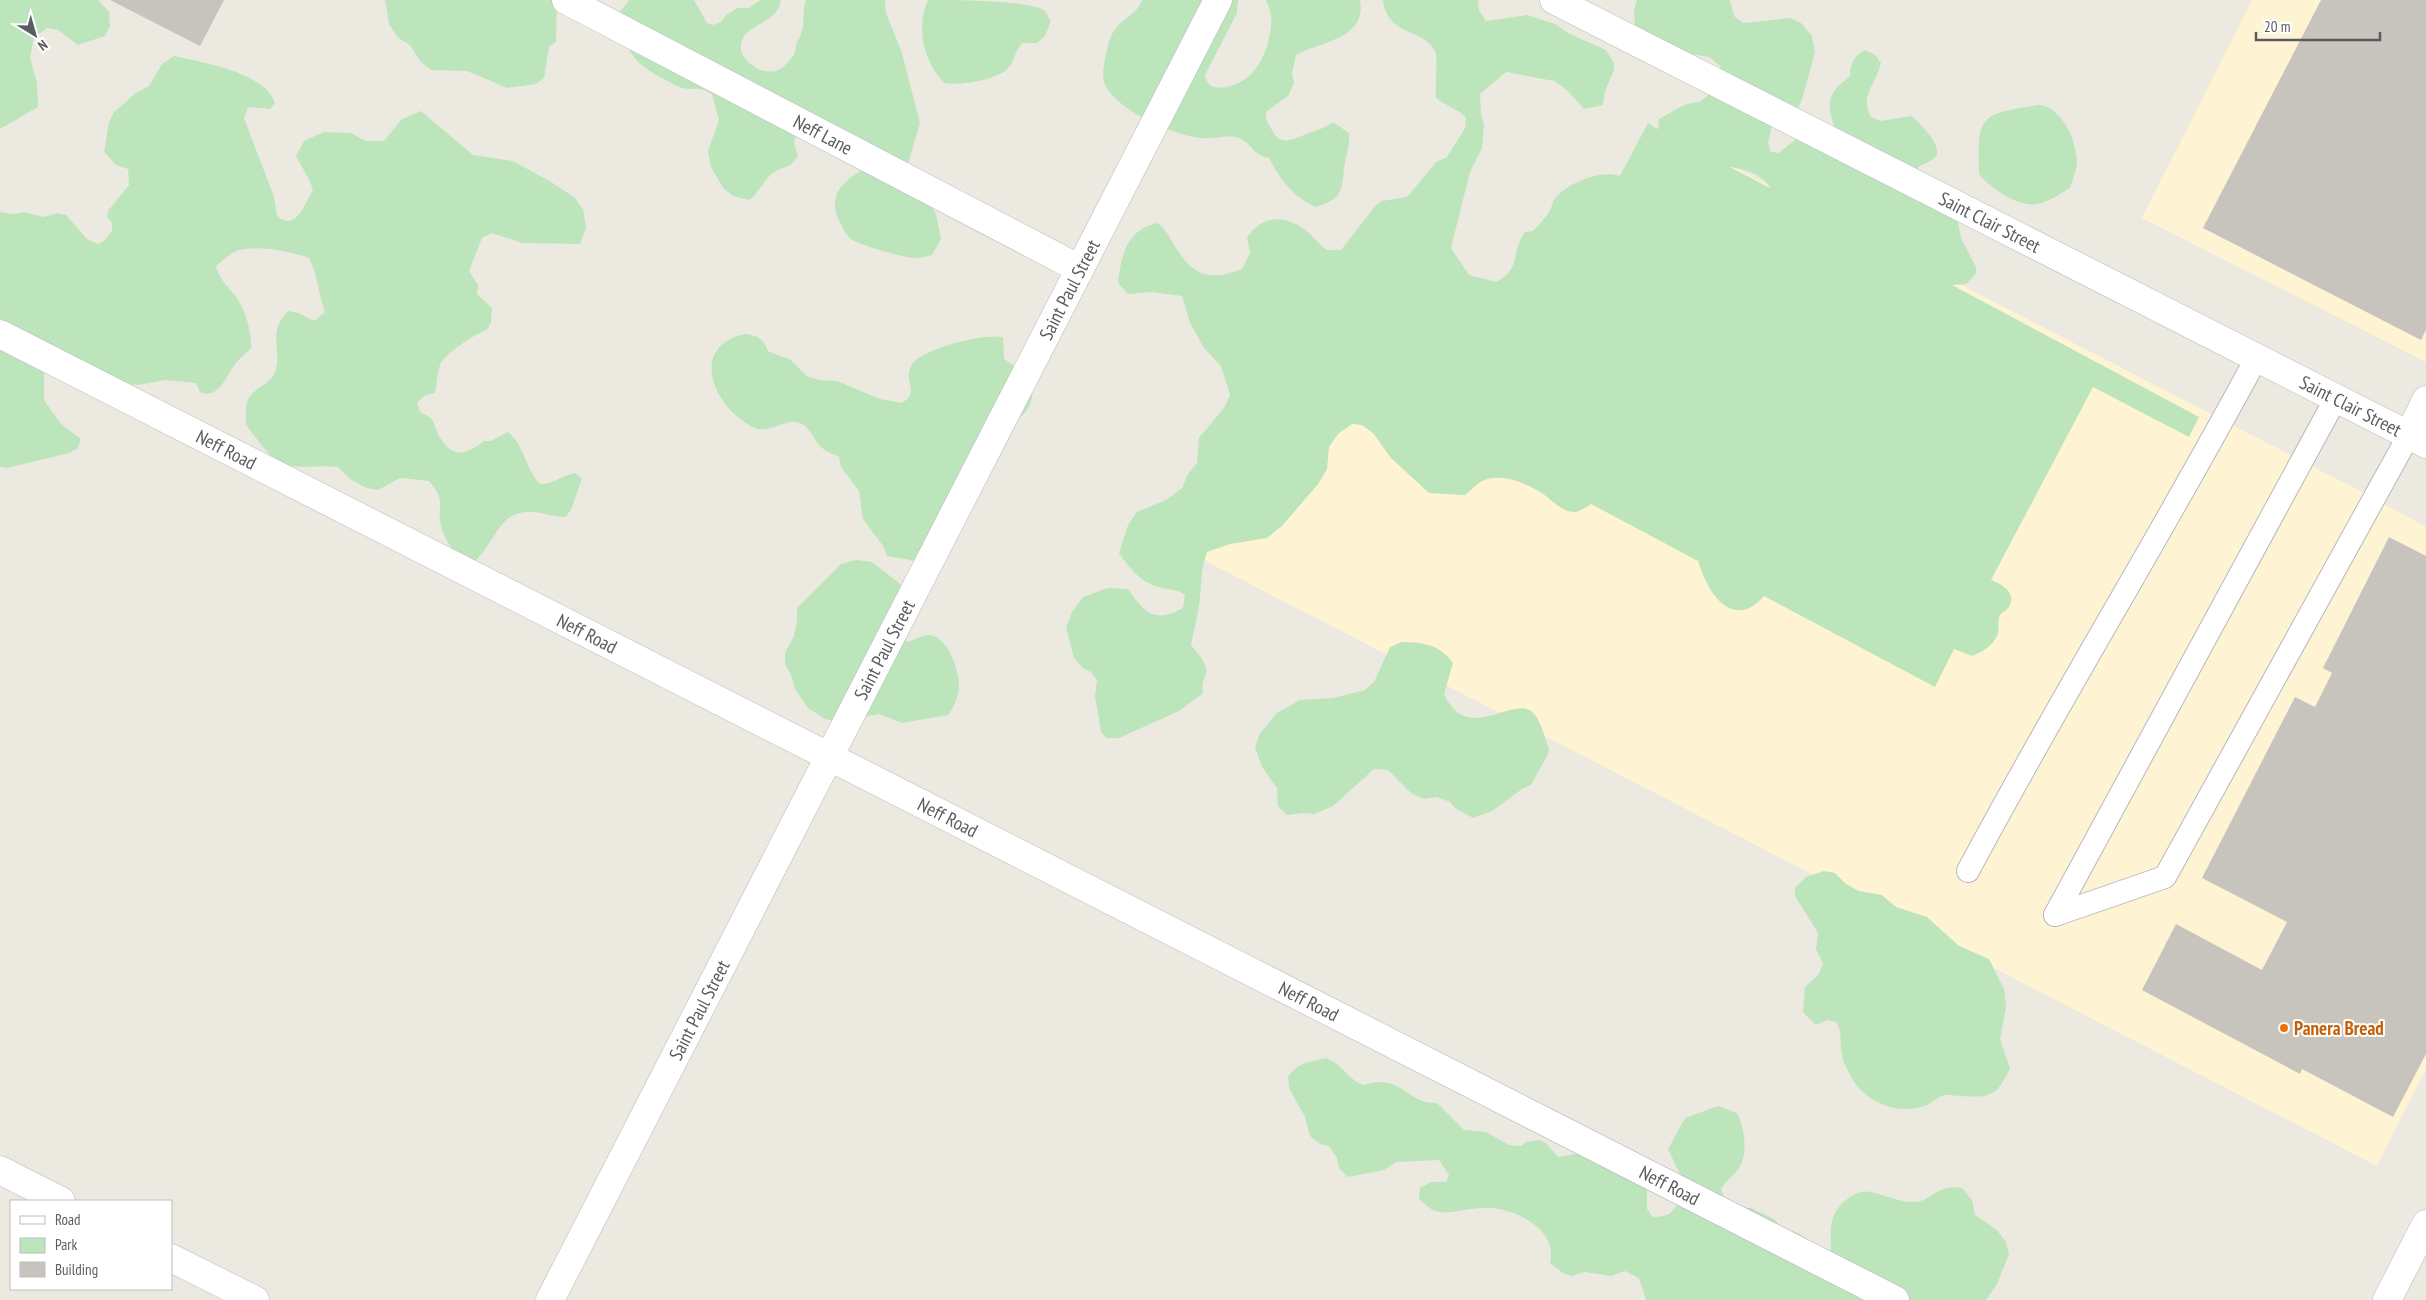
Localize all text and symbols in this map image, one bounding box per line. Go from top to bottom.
north arrow [10,10,60,60]
scale bar [2256,10,2380,42]
text: 20 m [2264,17,2290,36]
text: N [34,36,51,55]
street label: Neff Lane [789,109,857,160]
street label: Saint Clair Street [1935,186,2045,258]
street label: Saint Paul Street [1034,235,1105,344]
street label: Saint Clair Street [2296,370,2406,442]
street label: Neff Road [192,424,260,475]
street label: Saint Paul Street [848,595,920,704]
street label: Neff Road [553,608,621,659]
street label: Neff Road [914,792,982,843]
street label: Saint Paul Street [663,955,735,1064]
street label: Neff Road [1275,976,1343,1026]
place label: Panera Bread [2294,1016,2384,1040]
marker: Panera Bread [2278,1022,2290,1034]
street label: Neff Road [1635,1160,1704,1210]
legend [10,1200,172,1290]
text: Road [55,1210,81,1229]
text: Park [55,1235,77,1254]
text: Building [55,1260,98,1279]

